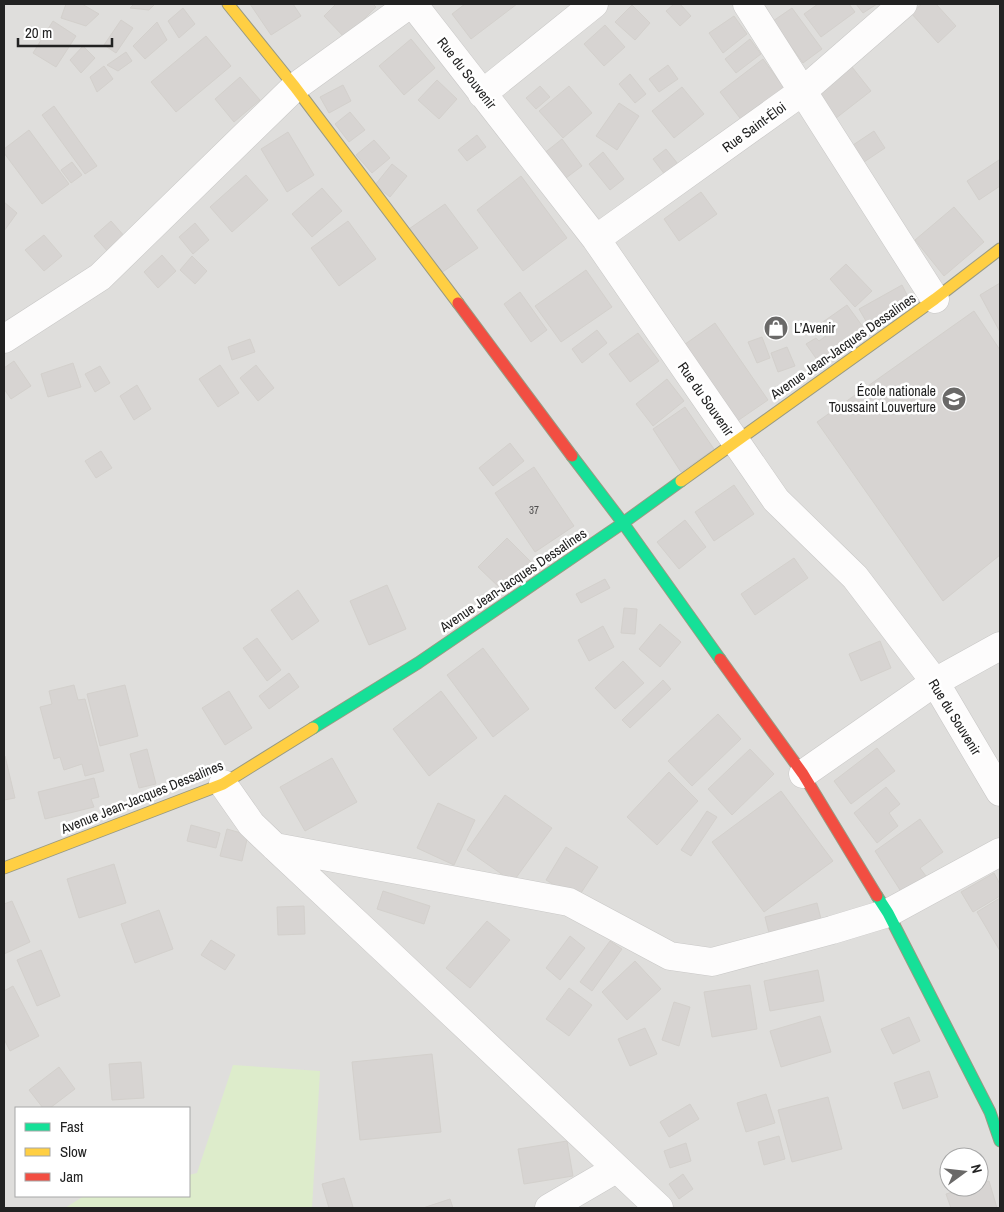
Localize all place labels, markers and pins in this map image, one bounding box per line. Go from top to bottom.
shop icon: L’Avenir [763,315,789,341]
place label: L’Avenir [794,319,835,337]
place label: École nationale Toussaint Louverture [829,382,936,416]
school or university icon: École nationale Toussaint Louverture [941,386,967,412]

